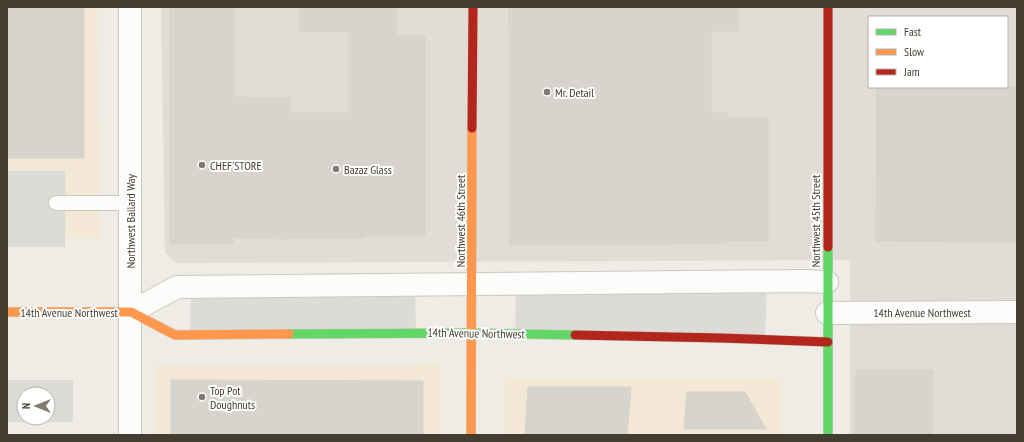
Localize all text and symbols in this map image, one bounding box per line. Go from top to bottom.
legend [868,16,1008,88]
text: Fast [904,24,922,39]
text: Slow [904,44,925,59]
text: Jam [903,64,920,79]
place label: Mr. Detail [555,85,594,100]
marker: Mr. Detail [542,87,552,97]
place label: CHEF'STORE [210,158,262,173]
marker: CHEF'STORE [197,160,207,170]
place label: Bazaz Glass [344,162,392,177]
marker: Bazaz Glass [331,164,341,174]
street label: Northwest Ballard Way [123,173,138,268]
street label: Northwest 46th Street [453,174,468,267]
street label: Northwest 45th Street [808,174,823,267]
street label: 14th Avenue Northwest [20,305,118,320]
street label: 14th Avenue Northwest [873,305,971,320]
street label: 14th Avenue Northwest [427,325,526,341]
place label: Top Pot Doughnuts [210,383,255,412]
north arrow [16,386,56,426]
marker: Top Pot Doughnuts [197,392,207,402]
text: N [19,403,33,409]

